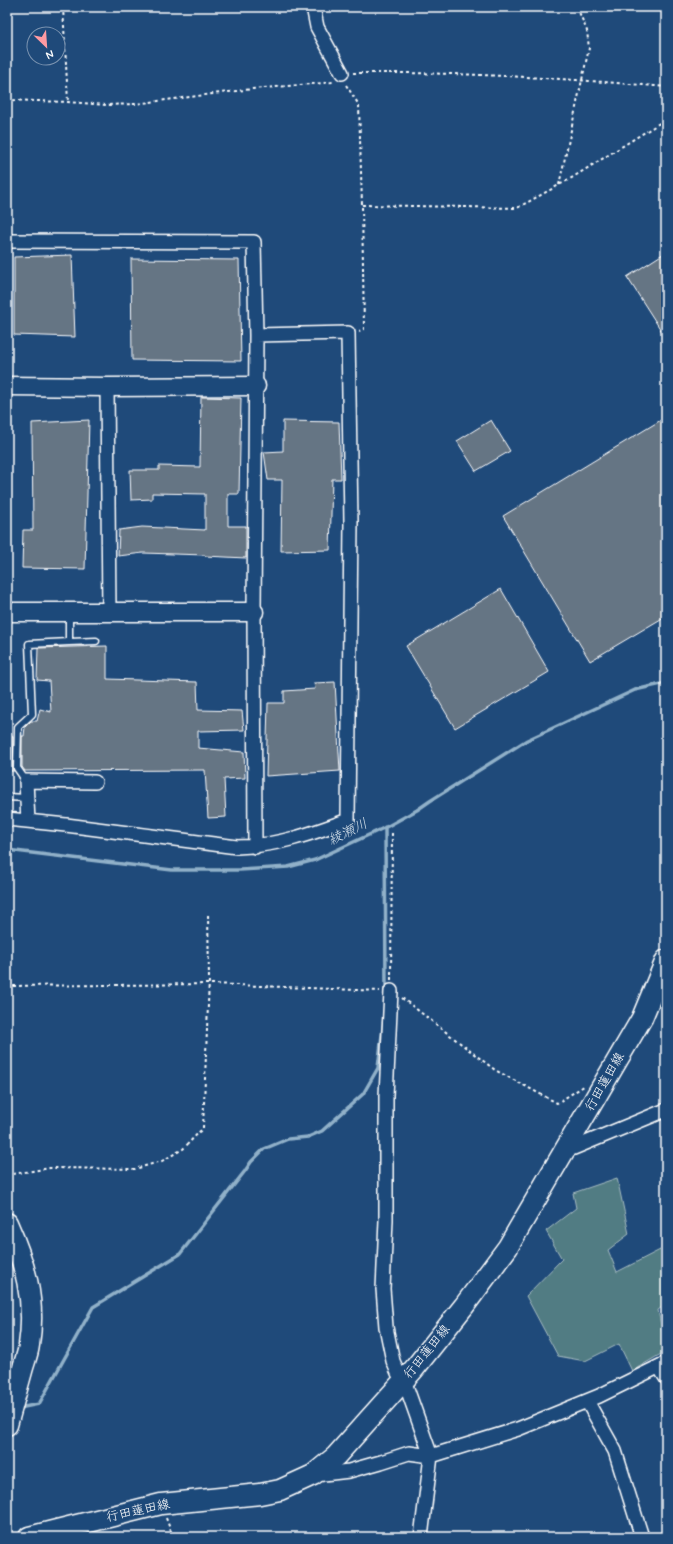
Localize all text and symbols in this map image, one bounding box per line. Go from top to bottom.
north arrow [26,26,66,66]
text: N [44,46,56,62]
water label: 綾瀬川 [325,815,371,849]
street label: 行田蓮田線 [581,1049,629,1114]
street label: 行田蓮田線 [400,1321,455,1383]
street label: 行田蓮田線 [104,1496,173,1526]

